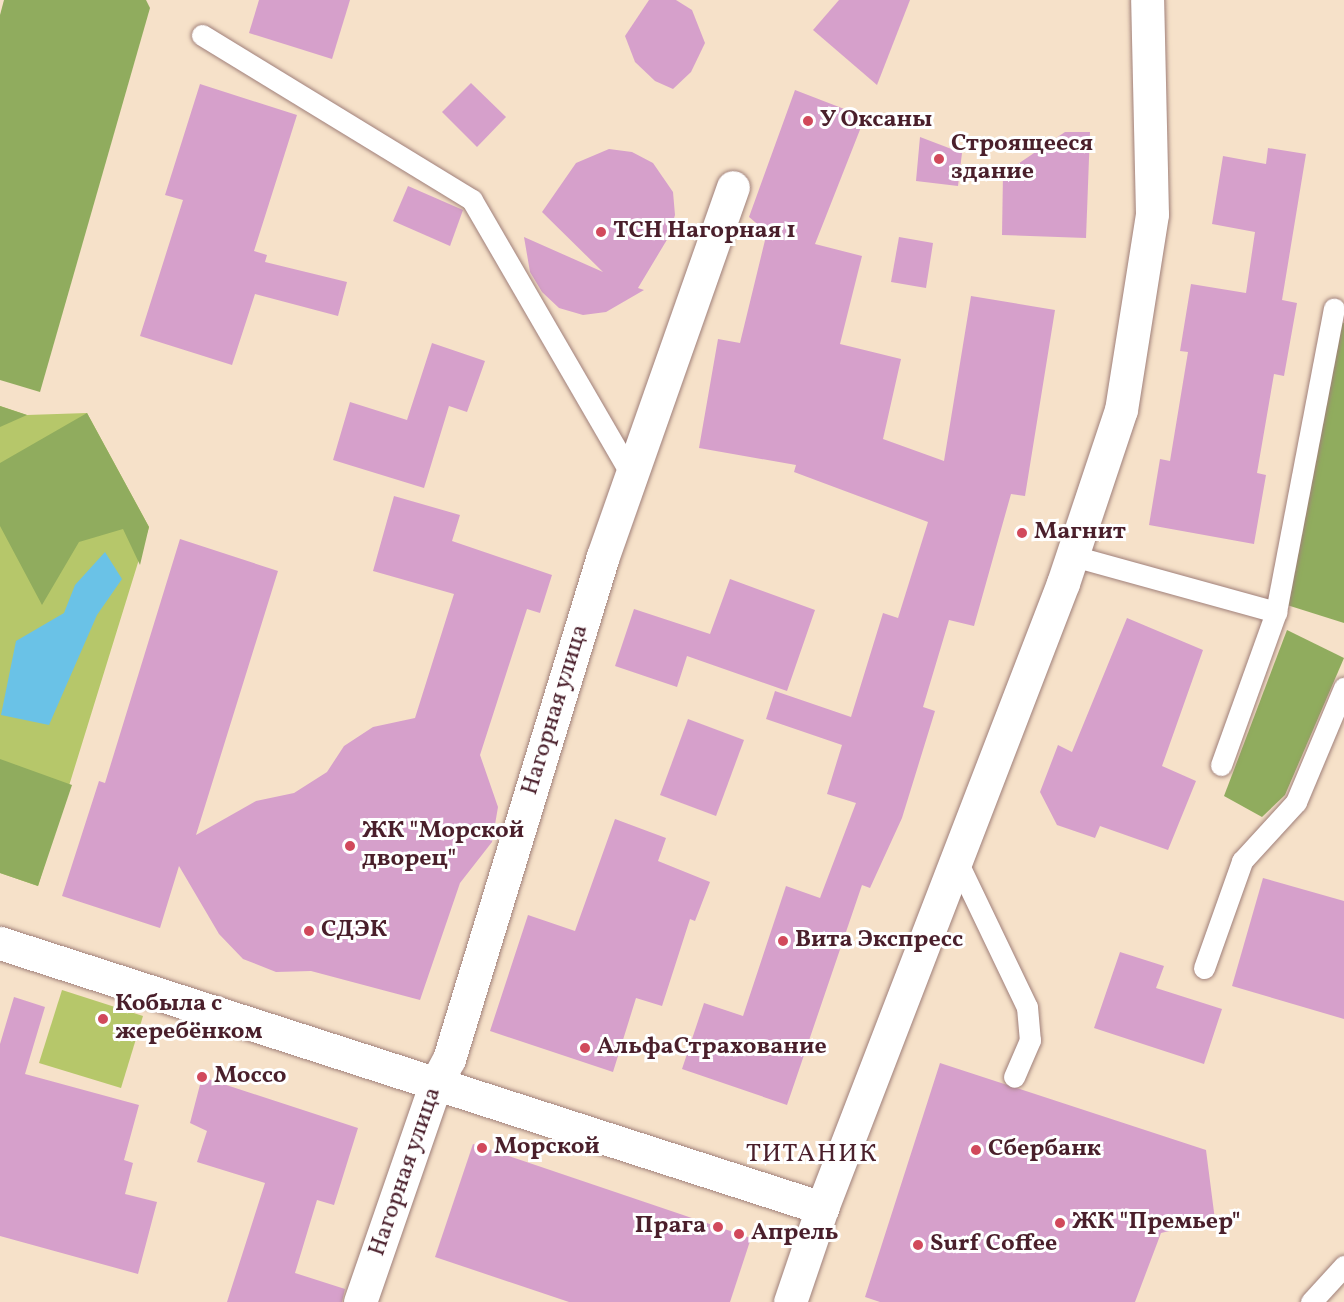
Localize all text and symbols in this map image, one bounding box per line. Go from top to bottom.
place label: У Оксаны [820,107,933,135]
marker: У Оксаны [801,114,815,128]
place label: Строящееся здание [951,131,1093,187]
marker: Строящееся здание [932,152,946,166]
place label: ТСН Нагорная 1 [613,218,796,246]
marker: ТСН Нагорная 1 [594,225,608,239]
place label: Магнит [1034,519,1126,547]
marker: Магнит [1015,526,1029,540]
street label: Нагорная улица [516,621,596,799]
place label: ЖК "Морской дворец" [362,818,524,874]
marker: ЖК "Морской дворец" [343,839,357,853]
place label: СДЭК [321,917,387,945]
marker: СДЭК [302,924,316,938]
place label: Вита Экспресс [795,927,963,955]
marker: Вита Экспресс [776,934,790,948]
place label: Кобыла с жеребёнком [115,991,262,1047]
marker: Кобыла с жеребёнком [96,1012,110,1026]
place label: АльфаСтрахование [597,1034,827,1062]
marker: АльфаСтрахование [578,1041,592,1055]
place label: Mocco [214,1063,287,1091]
marker: Mocco [195,1070,209,1084]
street label: Нагорная улица [363,1083,449,1261]
place label: Морской [494,1134,600,1162]
place label: Сбербанк [988,1136,1101,1164]
district label: ТИТАНИК [746,1139,878,1171]
marker: Морской [475,1141,489,1155]
marker: Сбербанк [969,1143,983,1157]
place label: ЖК "Премьер" [1072,1209,1241,1237]
place label: Прага [635,1213,706,1241]
marker: ЖК "Премьер" [1053,1216,1067,1230]
marker: Прага [711,1220,725,1234]
place label: Апрель [751,1220,839,1248]
marker: Апрель [732,1227,746,1241]
place label: Surf Coffee [930,1231,1055,1259]
marker: Surf Coffee [911,1238,925,1252]

